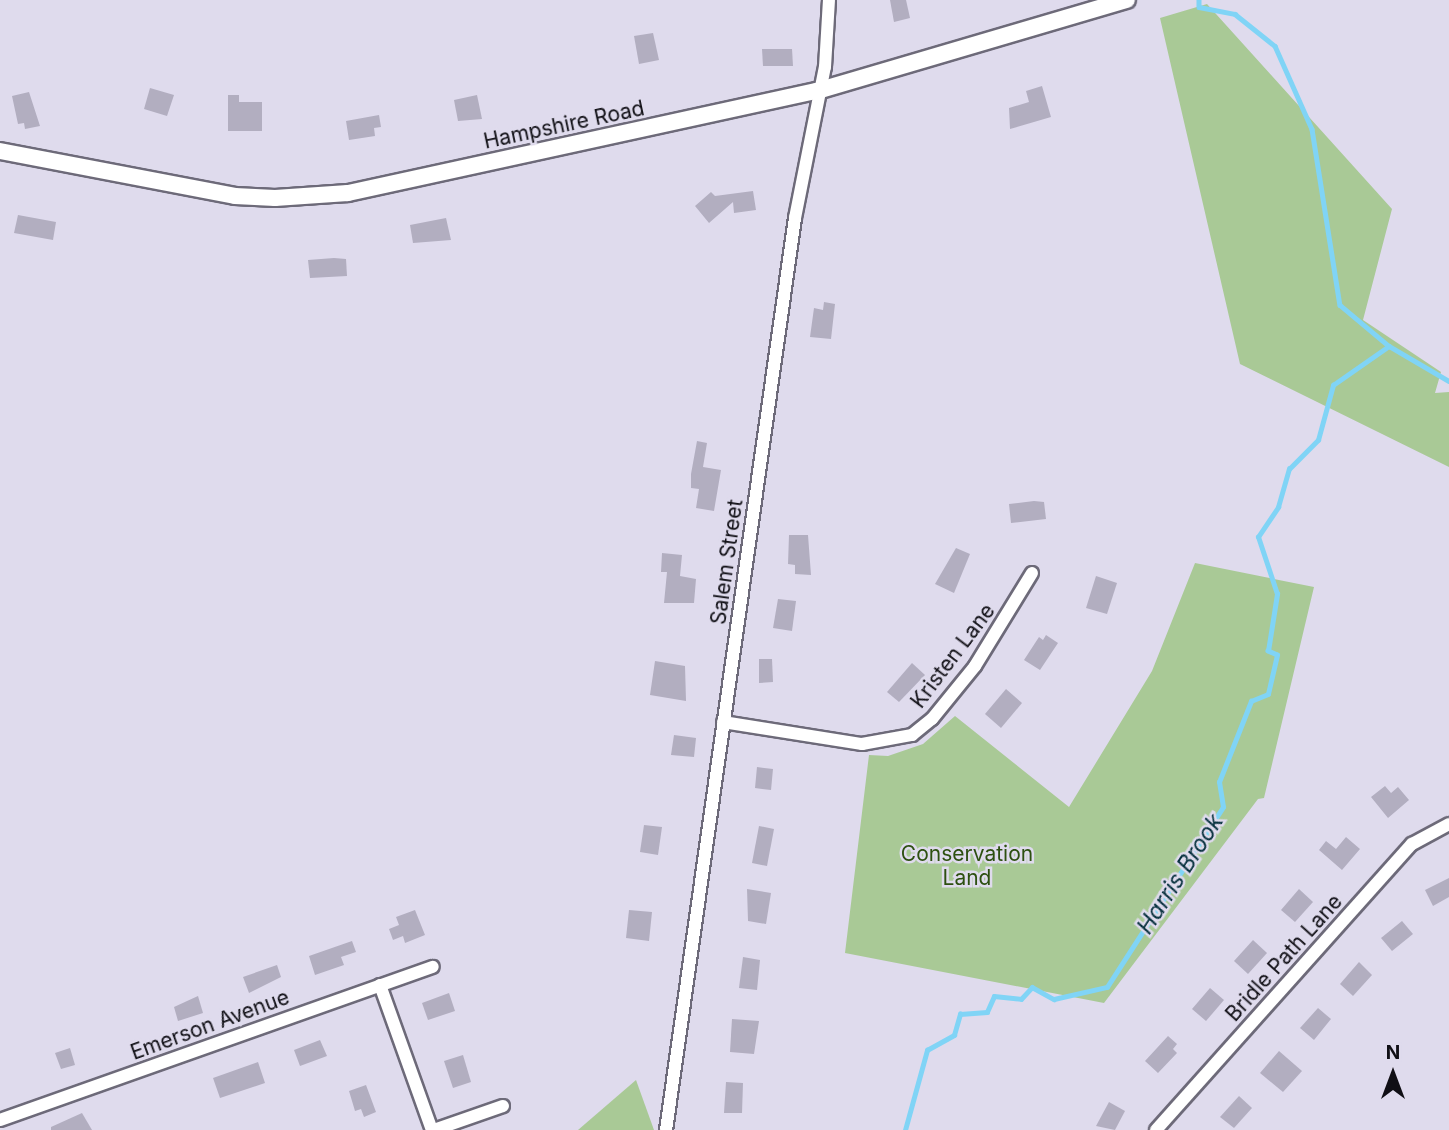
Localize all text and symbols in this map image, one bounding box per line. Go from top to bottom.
street label: Hampshire Road [481,96,647,154]
street label: Salem Street [706,498,748,626]
street label: Kristen Lane [906,599,1000,713]
water label: Harris Brook [1131,809,1229,939]
park label: Conservation Land [901,841,1033,891]
street label: Bridle Path Lane [1220,889,1348,1027]
street label: Emerson Avenue [127,985,293,1065]
north arrow [1358,1039,1428,1109]
text: N [1386,1041,1400,1064]

